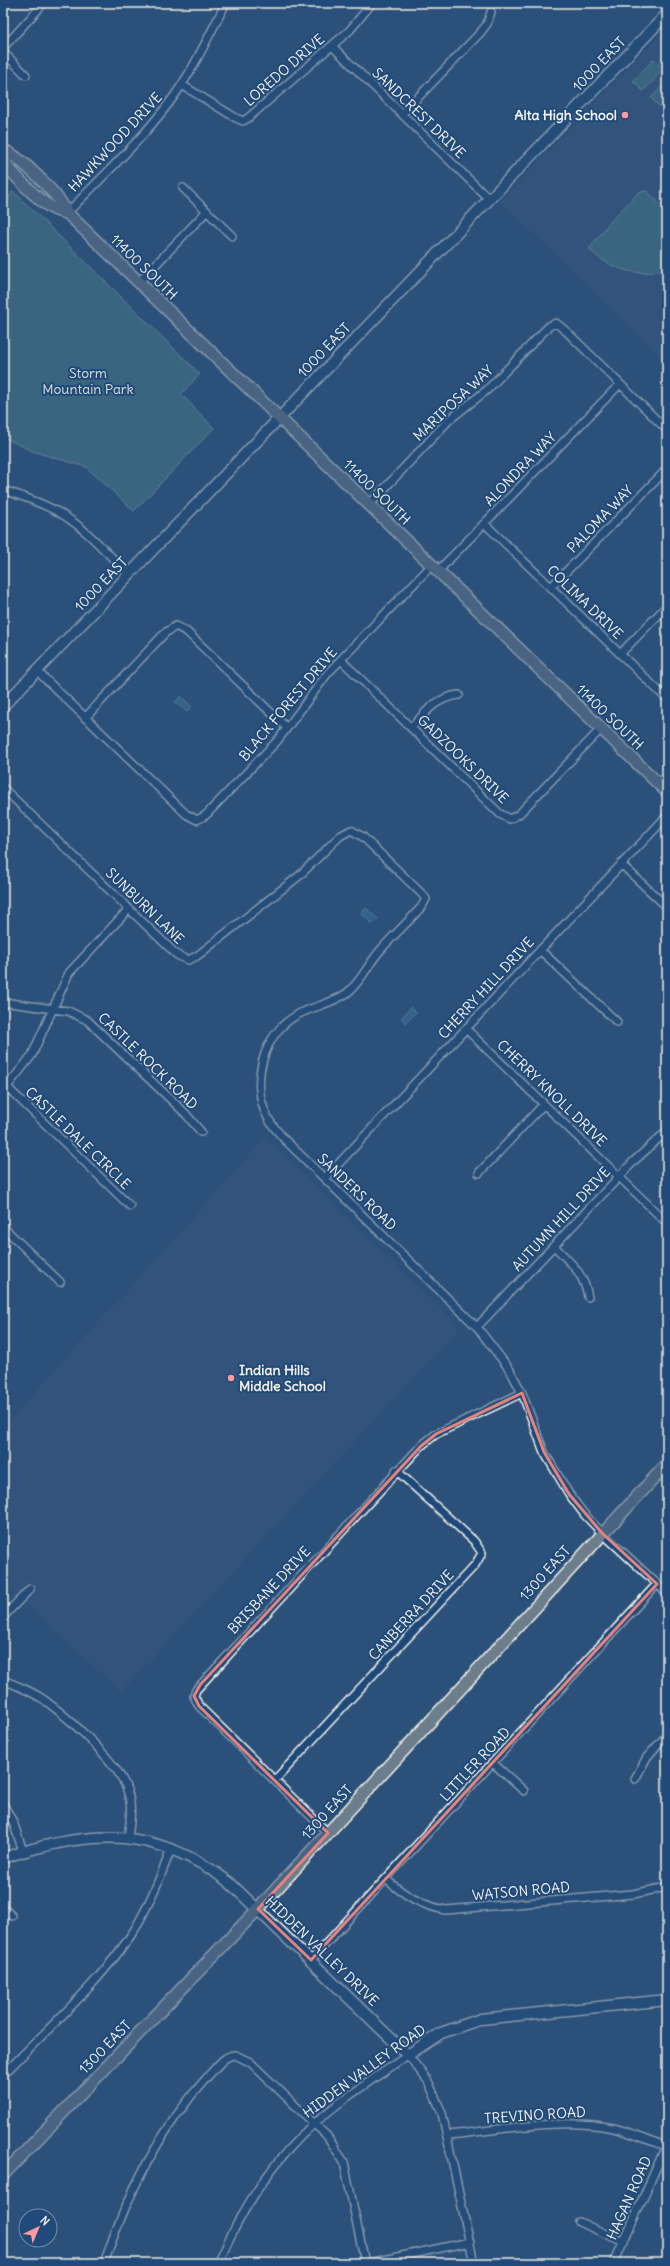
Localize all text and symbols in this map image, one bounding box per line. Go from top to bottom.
street label: LOREDO DRIVE [240,30,328,110]
street label: 1000 EAST [569,33,629,95]
street label: SANDCREST DRIVE [369,64,469,162]
street label: HAWKWOOD DRIVE [64,88,166,196]
place label: Alta High School [515,106,617,124]
marker: Alta High School [620,110,630,120]
street label: 11400 SOUTH [107,230,181,304]
street label: 1000 EAST [294,319,354,381]
street label: MARIPOSA WAY [409,361,497,445]
park label: Storm Mountain Park [42,364,134,398]
street label: ALONDRA WAY [480,428,560,510]
street label: 11400 SOUTH [340,455,414,529]
street label: PALOMA WAY [563,481,637,557]
street label: 1000 EAST [71,553,131,615]
street label: COLIMA DRIVE [543,561,627,643]
street label: BLACK FOREST DRIVE [235,643,341,765]
street label: 11400 SOUTH [573,680,647,754]
street label: GADZOOKS DRIVE [414,711,512,807]
street label: SUNBURN LANE [102,864,188,948]
street label: CHERRY HILL DRIVE [434,933,538,1043]
street label: CASTLE ROCK ROAD [94,1009,202,1113]
street label: CHERRY KNOLL DRIVE [493,1036,611,1150]
street label: CASTLE DALE CIRCLE [21,1083,135,1193]
street label: SANDERS ROAD [314,1150,400,1234]
street label: AUTUMN HILL DRIVE [508,1163,614,1275]
place label: Indian Hills Middle School [239,1361,326,1395]
marker: Indian Hills Middle School [226,1373,236,1383]
street label: BRISBANE DRIVE [224,1542,314,1638]
street label: 1300 EAST [516,1542,574,1604]
street label: CANBERRA DRIVE [364,1566,458,1664]
street label: LITTLER ROAD [436,1723,514,1805]
street label: 1300 EAST [298,1781,356,1843]
street label: WATSON ROAD [471,1878,571,1904]
street label: HIDDEN VALLEY DRIVE [261,1892,383,2010]
street label: 1300 EAST [75,2016,135,2078]
street label: HIDDEN VALLEY ROAD [299,2020,429,2122]
street label: TREVINO ROAD [484,2102,586,2128]
street label: HAGAN ROAD [603,2153,655,2243]
north arrow [18,2208,58,2248]
text: N [37,2213,53,2228]

